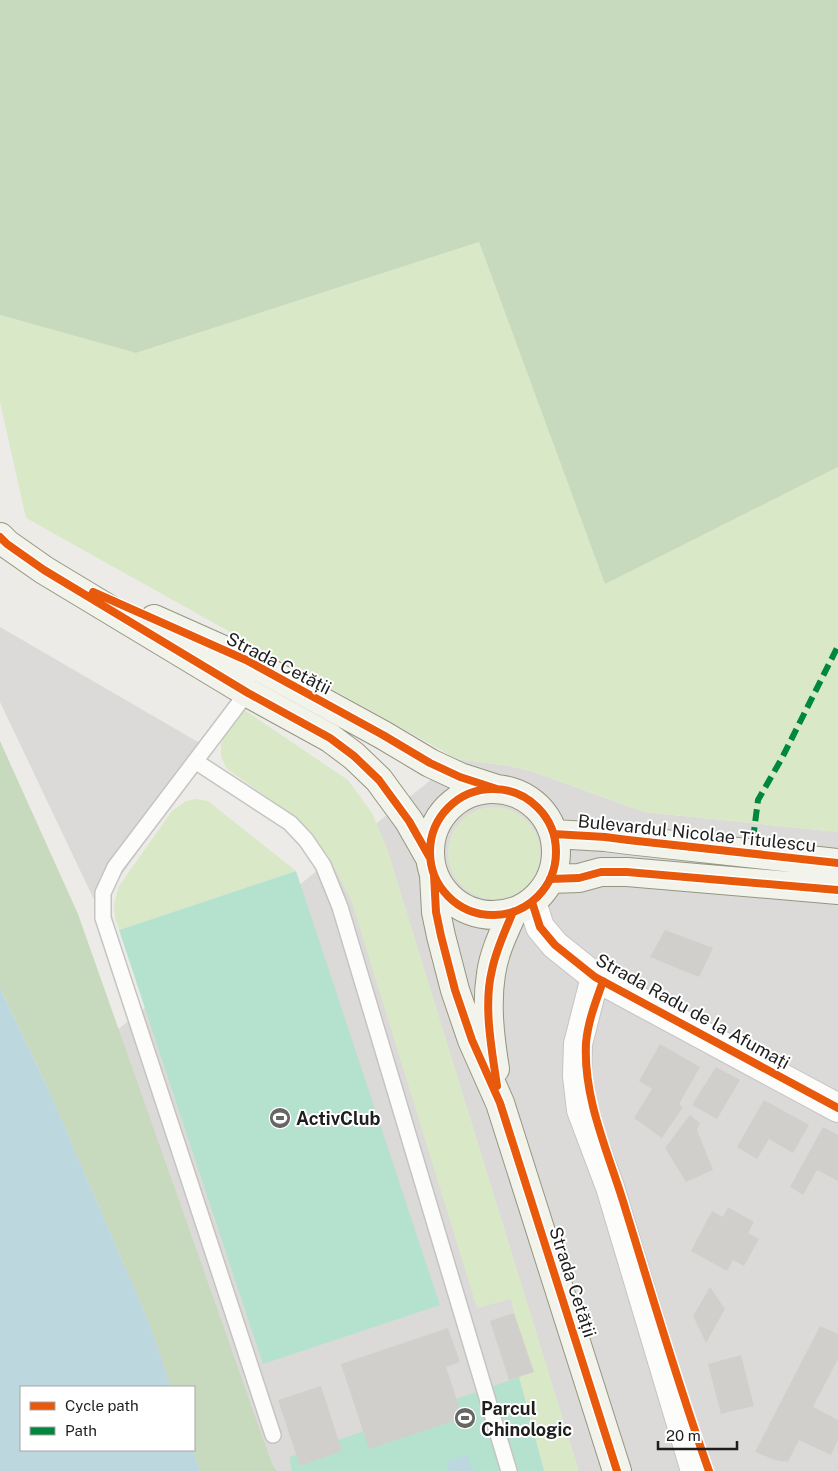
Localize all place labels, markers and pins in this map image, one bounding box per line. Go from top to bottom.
sports icon: ActivClub [268,1106,292,1130]
place label: ActivClub [296,1108,380,1129]
place label: Parcul Chinologic [481,1398,572,1440]
sports icon: Parcul Chinologic [453,1406,477,1430]

